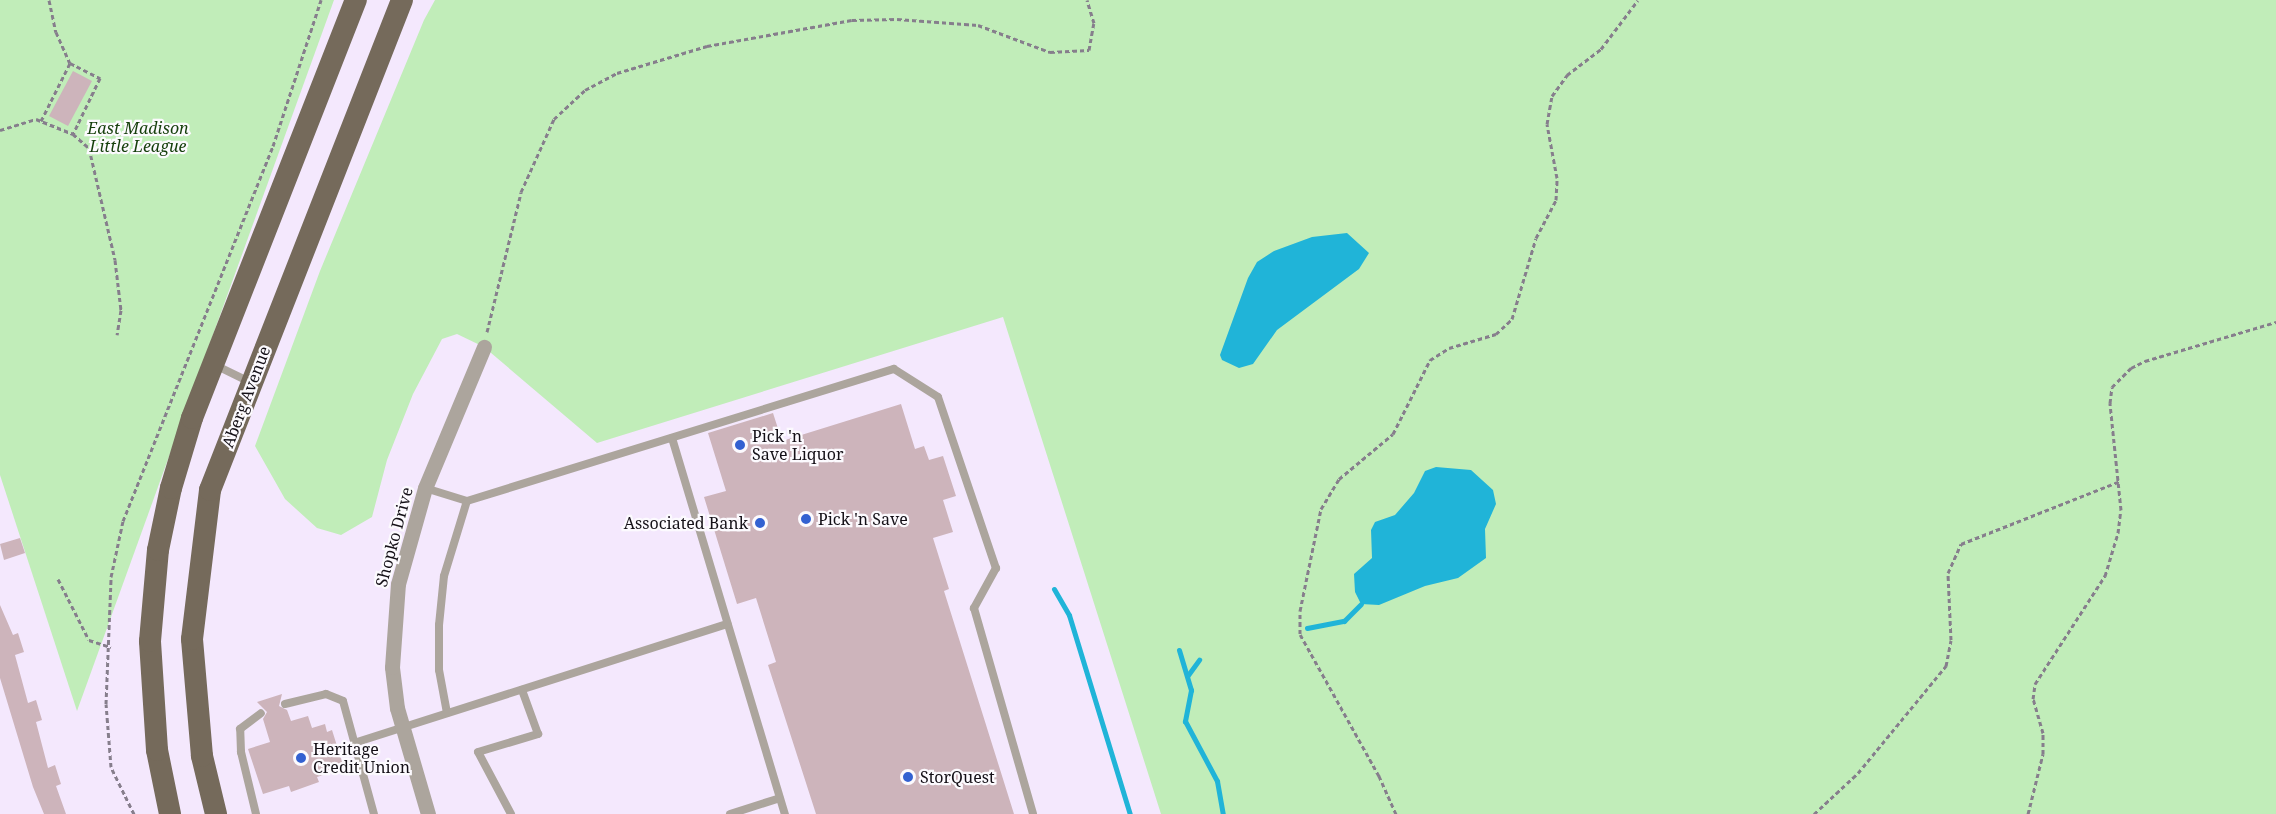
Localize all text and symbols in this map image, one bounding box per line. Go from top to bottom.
park label: East Madison Little League [87,118,189,156]
street label: Aberg Avenue [218,344,274,450]
place label: Pick 'n Save Liquor [752,426,844,464]
marker: Pick 'n Save Liquor [733,438,747,452]
street label: Shopko Drive [371,485,417,589]
place label: Pick 'n Save [818,509,908,529]
marker: Pick 'n Save [799,512,813,526]
place label: Associated Bank [624,513,748,533]
marker: Associated Bank [753,516,767,530]
place label: Heritage Credit Union [313,739,410,777]
marker: Heritage Credit Union [294,751,308,765]
place label: StorQuest [920,767,995,787]
marker: StorQuest [901,770,915,784]

